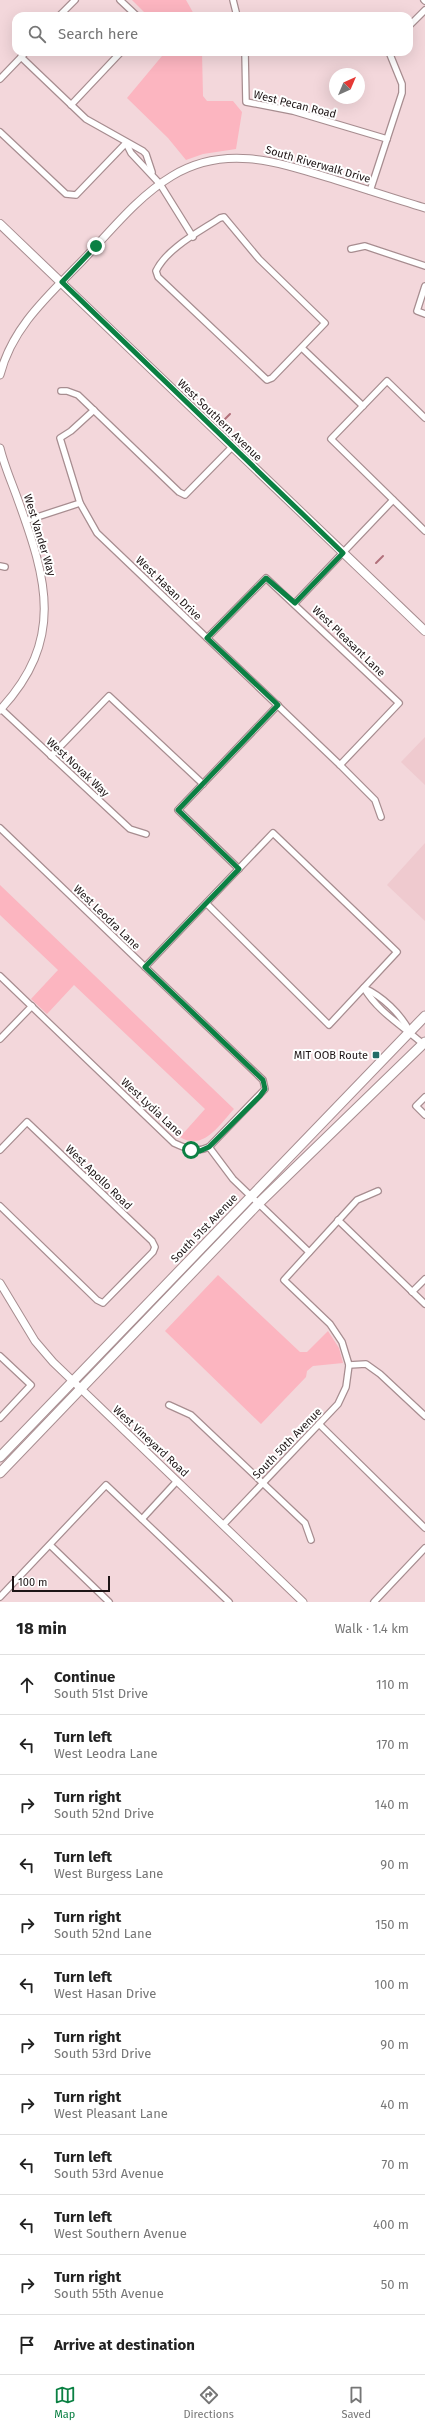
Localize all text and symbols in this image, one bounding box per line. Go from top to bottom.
search box [12,12,413,56]
icon: search [26,23,48,45]
text: Search here [58,25,138,43]
north arrow [329,68,365,104]
street label: West Pecan Road [252,88,338,121]
street label: South Riverwalk Drive [264,143,372,186]
route end [87,237,105,255]
street label: West Southern Avenue [175,377,265,464]
street label: West Vander Way [21,493,58,578]
street label: West Hasan Drive [133,554,204,623]
street label: West Pleasant Lane [309,603,388,679]
street label: West Novak Way [44,735,112,800]
street label: West Leodra Lane [71,882,143,953]
place label: MIT OOB Route [294,1049,368,1062]
marker: MIT OOB Route [371,1050,381,1060]
street label: West Lydia Lane [118,1076,185,1139]
route start [182,1141,200,1159]
street label: West Apollo Road [63,1142,135,1212]
street label: South 51st Avenue [168,1191,240,1265]
street label: West Vineyard Road [110,1403,191,1480]
street label: South 50th Avenue [250,1405,325,1482]
scale bar [12,1574,110,1593]
text: 100 m [18,1576,47,1589]
text: 18 min [16,1618,67,1639]
text: Walk · 1.4 km [335,1621,409,1636]
text: Continue [54,1668,115,1686]
icon: ahead [16,1674,38,1696]
text: 110 m [376,1677,409,1692]
text: South 51st Drive [54,1686,148,1701]
text: Turn left [54,1728,112,1746]
icon: left [16,1734,38,1756]
text: 170 m [376,1737,409,1752]
text: West Leodra Lane [54,1746,158,1761]
text: Turn right [54,1788,121,1806]
icon: right [16,1794,38,1816]
text: 140 m [375,1797,409,1812]
text: South 52nd Drive [54,1806,154,1821]
text: Turn left [54,1848,112,1866]
icon: left [16,1854,38,1876]
text: 90 m [380,1857,409,1872]
text: West Burgess Lane [54,1866,163,1881]
text: Turn right [54,1908,121,1926]
icon: right [16,1914,38,1936]
text: 150 m [375,1917,409,1932]
text: South 52nd Lane [54,1926,152,1941]
text: Turn left [54,1968,112,1986]
icon: left [16,1974,38,1996]
text: 100 m [374,1977,409,1992]
text: West Hasan Drive [54,1986,156,2001]
text: Turn right [54,2028,121,2046]
icon: right [16,2034,38,2056]
text: 90 m [380,2037,409,2052]
text: South 53rd Drive [54,2046,151,2061]
text: Turn right [54,2088,121,2106]
icon: right [16,2094,38,2116]
text: 40 m [380,2097,409,2112]
text: West Pleasant Lane [54,2106,168,2121]
text: Turn left [54,2148,112,2166]
icon: left [16,2154,38,2176]
text: 70 m [382,2157,409,2172]
text: South 53rd Avenue [54,2166,164,2181]
text: Turn left [54,2208,112,2226]
icon: left [16,2214,38,2236]
text: 400 m [373,2217,409,2232]
text: West Southern Avenue [54,2226,187,2241]
text: Turn right [54,2268,121,2286]
icon: right [16,2274,38,2296]
text: 50 m [381,2277,409,2292]
text: South 55th Avenue [54,2286,164,2301]
icon: arrive [16,2334,38,2356]
text: Arrive at destination [54,2336,195,2354]
tab: Map [54,2384,76,2421]
tab: Directions [183,2384,234,2421]
tab: Saved [341,2384,371,2421]

